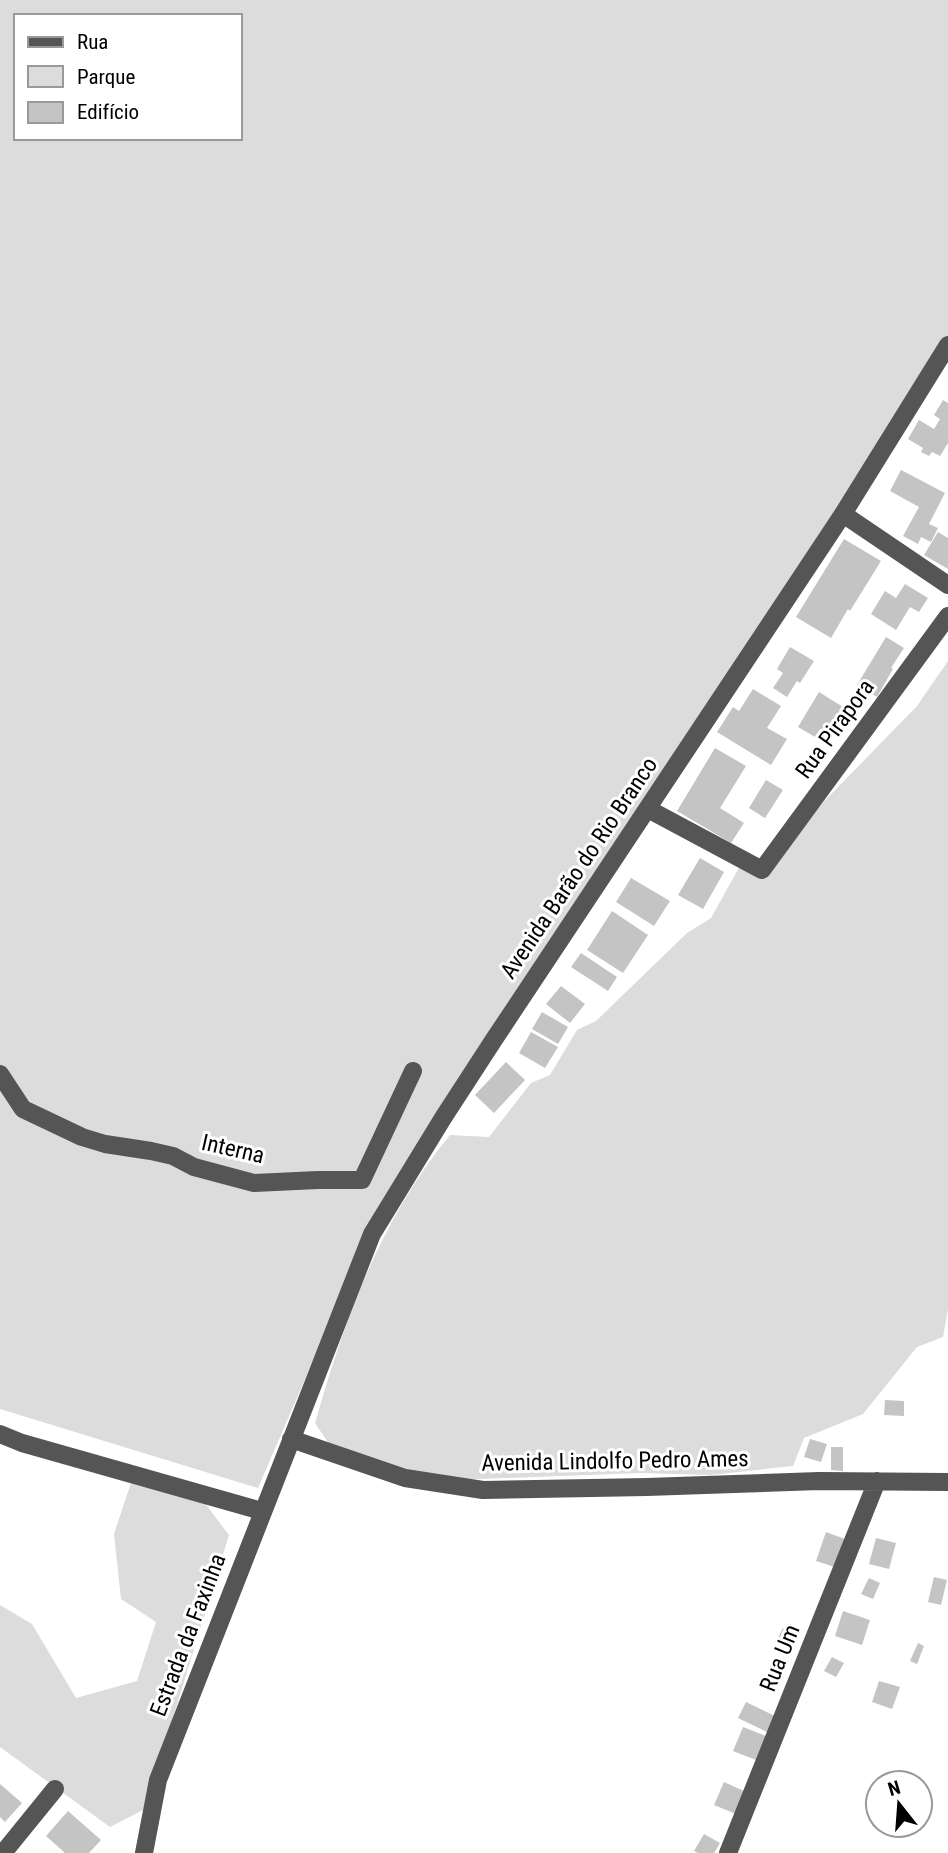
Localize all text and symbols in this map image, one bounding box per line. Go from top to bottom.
legend [14,14,242,140]
text: Rua [77,30,108,54]
text: Parque [77,65,135,89]
text: Edifício [77,100,139,124]
street label: Rua Pirapora [790,674,880,784]
street label: Avenida Barão do Rio Branco [495,752,663,984]
street label: Interna [199,1129,267,1169]
street label: Avenida Lindolfo Pedro Ames [481,1445,749,1477]
street label: Estrada da Faxinha [145,1550,231,1720]
street label: Rua Um [754,1621,806,1695]
north arrow [864,1769,934,1839]
text: N [885,1776,903,1801]

